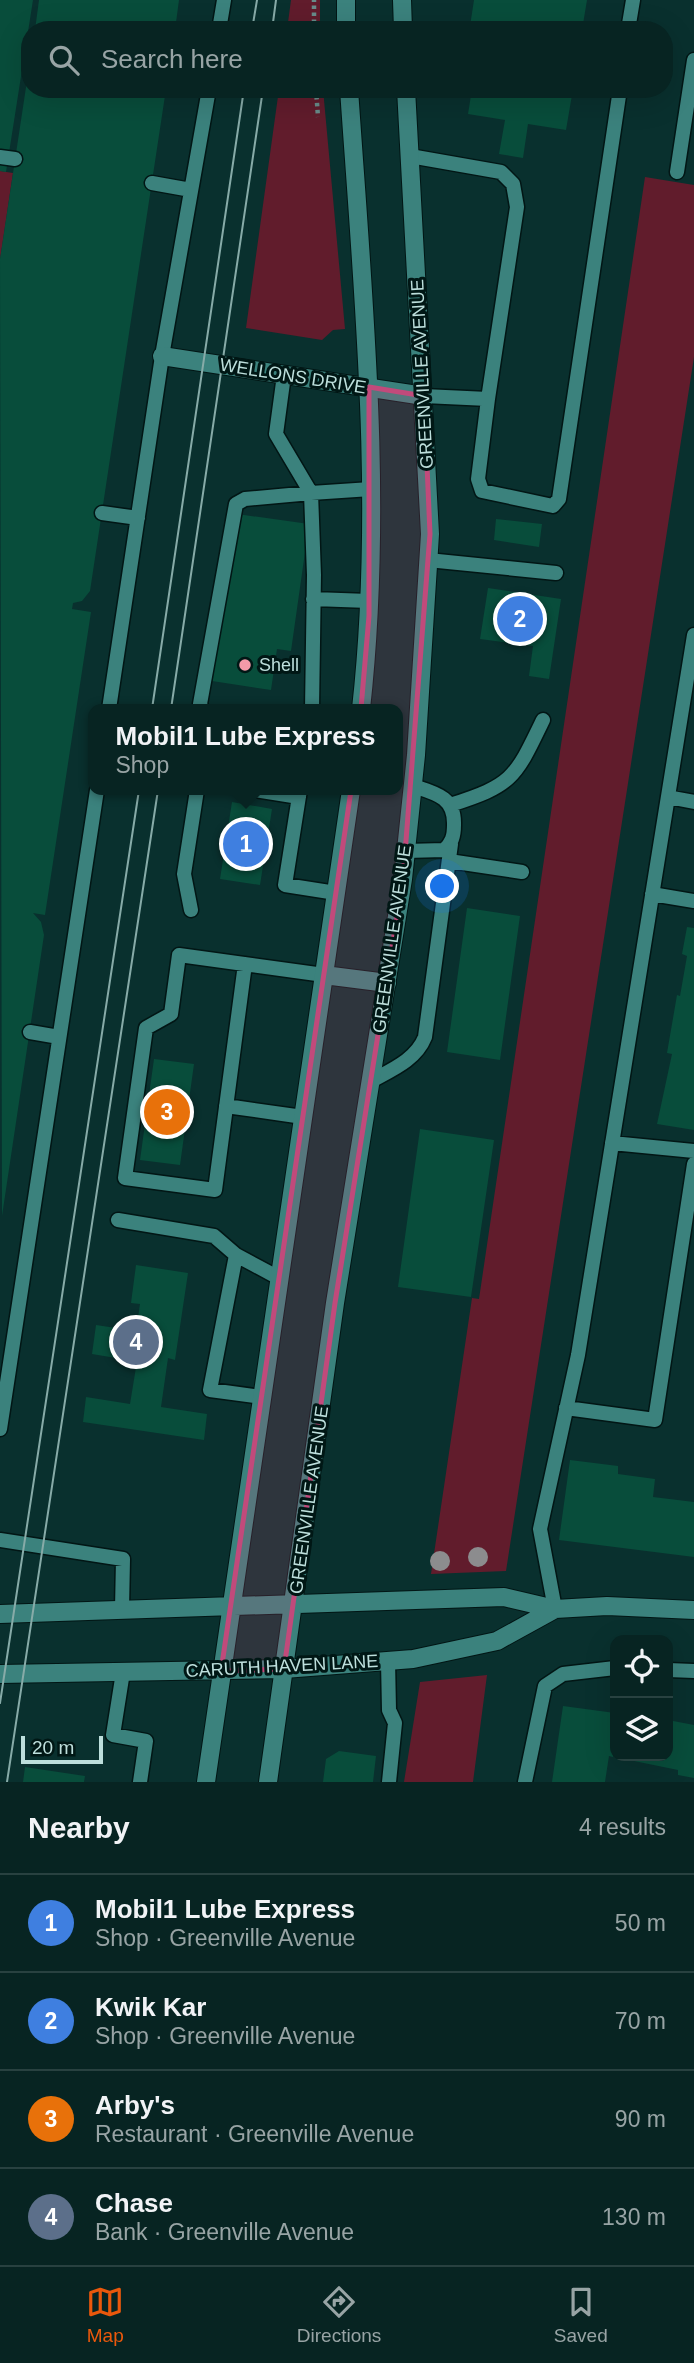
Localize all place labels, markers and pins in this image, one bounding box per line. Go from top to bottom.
pin: 2 [497,593,543,645]
place label: Shell [259,655,299,675]
marker: Shell [237,657,253,673]
pin: 1 [223,818,269,870]
pin: 3 [144,1086,190,1138]
pin: 4 [113,1316,159,1368]

